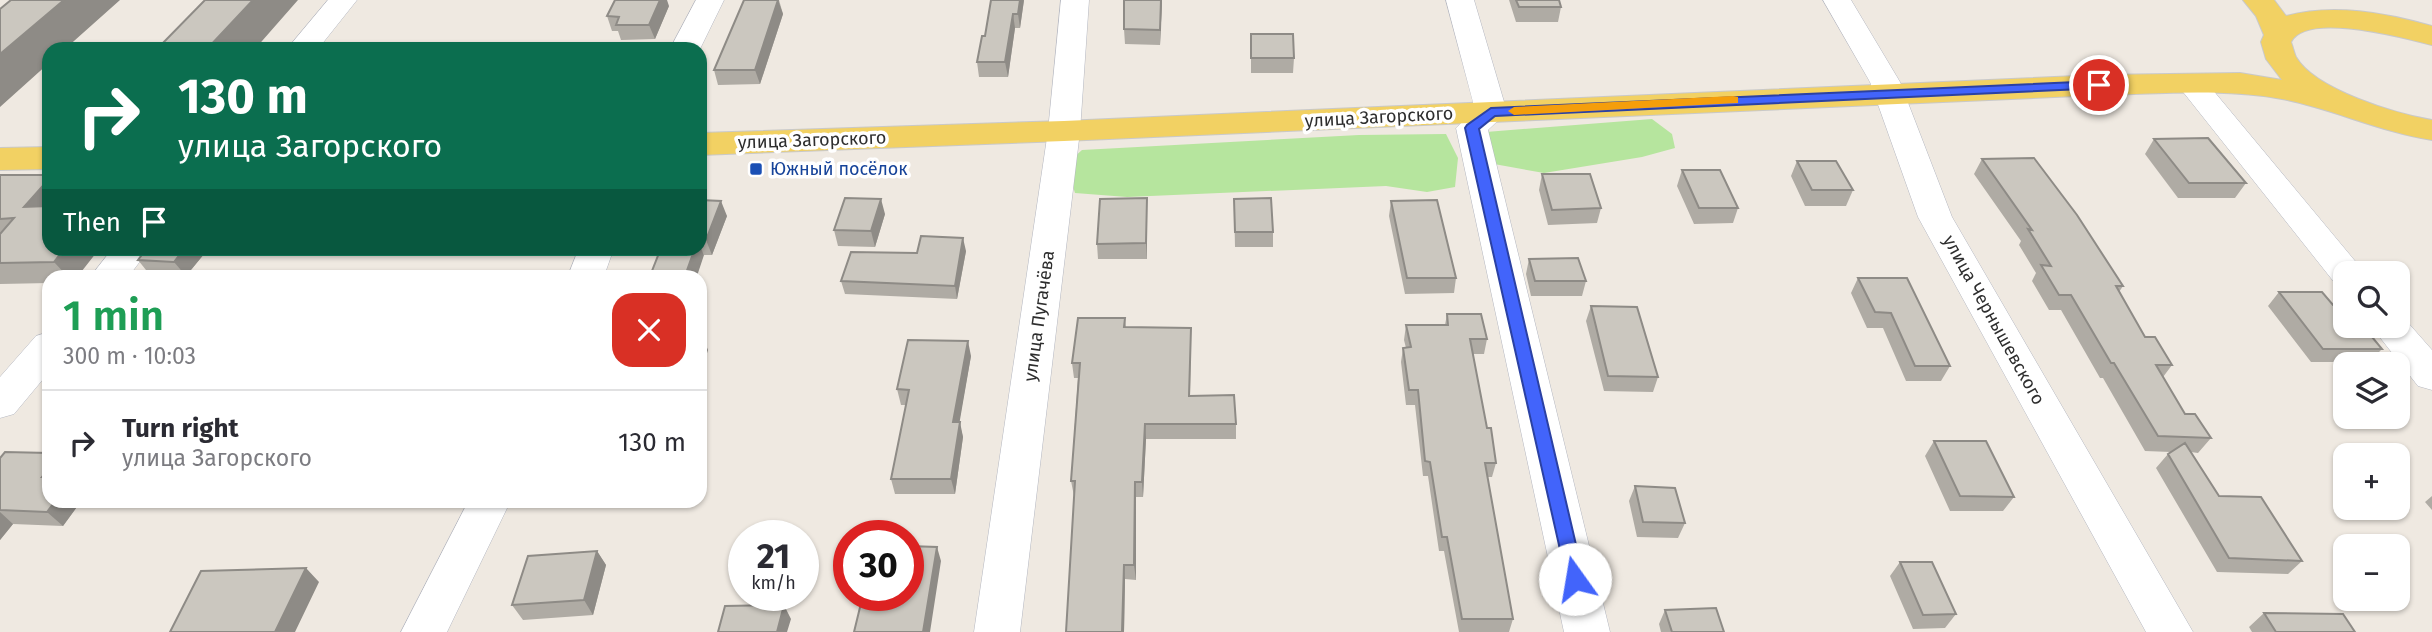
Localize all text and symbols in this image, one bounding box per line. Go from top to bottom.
pin [2069,55,2129,115]
icon: arrive [2080,66,2118,104]
text: 130 m [178,67,308,126]
icon: right [63,70,154,161]
street label: улица Загорского [1304,102,1454,132]
street label: улица Загорского [737,126,887,154]
text: улица Загорского [178,127,442,165]
place label: Южный посёлок [770,158,908,180]
marker: Южный посёлок [748,161,764,177]
icon: arrive [135,203,173,241]
text: Then [63,207,121,238]
street label: улица Чернышевского [1938,231,2050,409]
street label: улица Пугачёва [1019,249,1059,383]
map controls [2333,261,2410,611]
button: search [2333,261,2410,338]
text: 1 min [63,291,164,341]
button: close [612,293,686,367]
text: 300 m · 10:03 [63,342,196,370]
button: layers [2333,352,2410,429]
text: Turn right [122,413,239,444]
icon: right [63,424,101,462]
text: 130 m [618,427,686,458]
button: + [2333,443,2410,520]
text: улица Загорского [122,444,312,472]
speed limit sign: 30 [833,520,924,611]
button: − [2333,534,2410,611]
text: 21 [757,535,790,577]
position arrow [1538,542,1612,616]
text: km/h [751,572,796,594]

